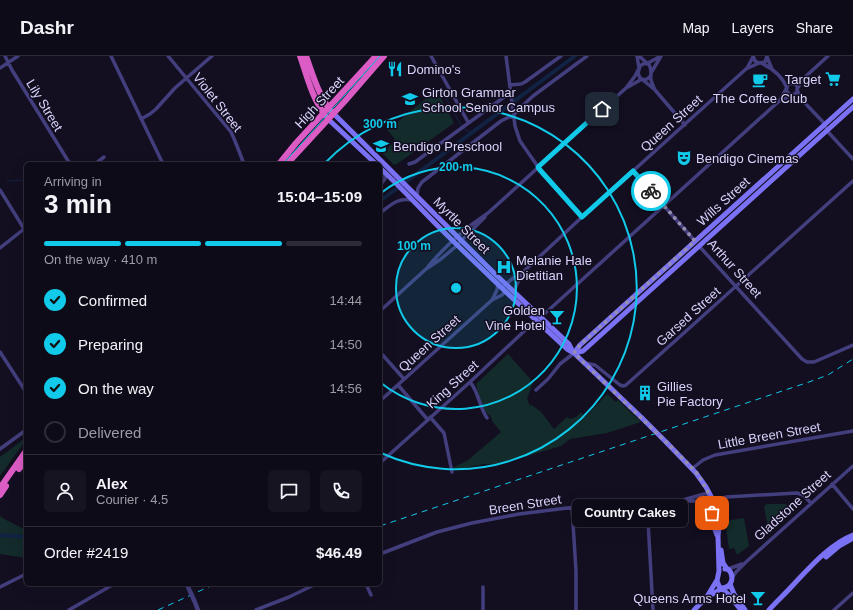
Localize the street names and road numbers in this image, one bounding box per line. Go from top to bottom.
street label: Violet Street [190,70,245,135]
street label: High Street [292,73,347,131]
street label: Lily Street [23,77,66,134]
street label: Queen Street [638,92,705,155]
street label: Wills Street [694,174,753,229]
street label: Myrtle Street [430,194,493,257]
street label: Arthur Street [704,236,765,301]
street label: Garsed Street [653,283,724,349]
street label: Queen Street [396,312,463,375]
street label: King Street [423,357,482,411]
street label: Little Breen Street [717,419,822,452]
street label: Gladstone Street [751,467,834,544]
street label: Breen Street [488,491,563,518]

